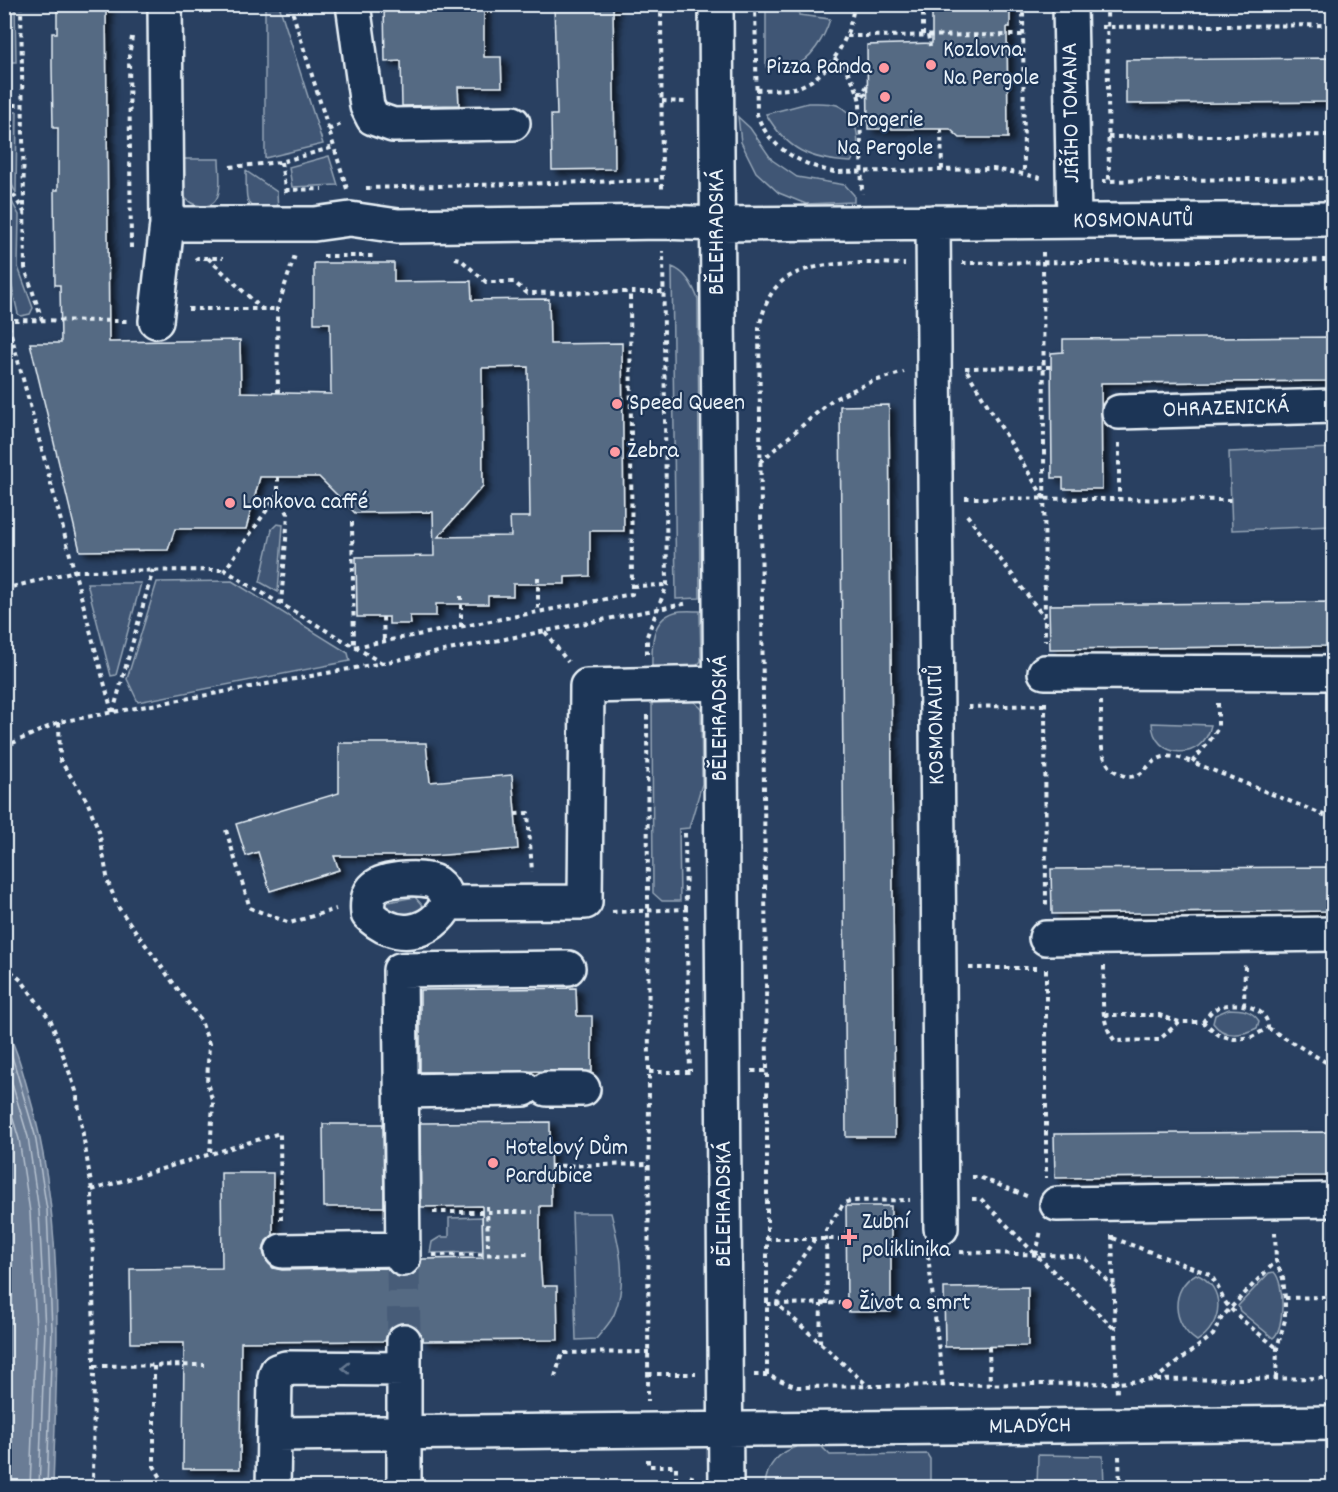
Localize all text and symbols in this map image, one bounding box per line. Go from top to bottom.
place label: Kozlovna Na Pergole [943,34,1039,96]
street label: JIŘÍHO TOMANA [1054,42,1090,184]
place label: Pizza Panda [766,51,873,85]
marker: Kozlovna Na Pergole [924,58,938,72]
marker: Pizza Panda [877,61,891,75]
marker: Drogerie Na Pergole [878,90,892,104]
place label: Drogerie Na Pergole [837,104,933,166]
street label: BĚLEHRADSKÁ [701,169,735,295]
street label: KOSMONAUTŮ [1073,203,1193,239]
place label: Speed Queen [629,387,745,421]
street label: OHRAZENICKÁ [1162,390,1290,428]
marker: Speed Queen [610,397,624,411]
place label: Zebra [627,435,679,469]
marker: Zebra [608,445,622,459]
place label: Lonkova caffé [242,486,368,520]
marker: Lonkova caffé [223,496,237,510]
street label: BĚLEHRADSKÁ [704,655,738,781]
street label: KOSMONAUTŮ [919,665,955,785]
place label: Hotelový Dům Pardubice [505,1132,628,1194]
street label: BĚLEHRADSKÁ [708,1141,742,1267]
marker: Hotelový Dům Pardubice [486,1156,500,1170]
place label: Zubní poliklinika [862,1206,951,1268]
marker: Zubní poliklinika [840,1228,858,1246]
place label: Život a smrt [859,1287,970,1321]
marker: Život a smrt [840,1297,854,1311]
one-way arrow [341,1362,350,1374]
street label: MLADÝCH [989,1409,1071,1445]

